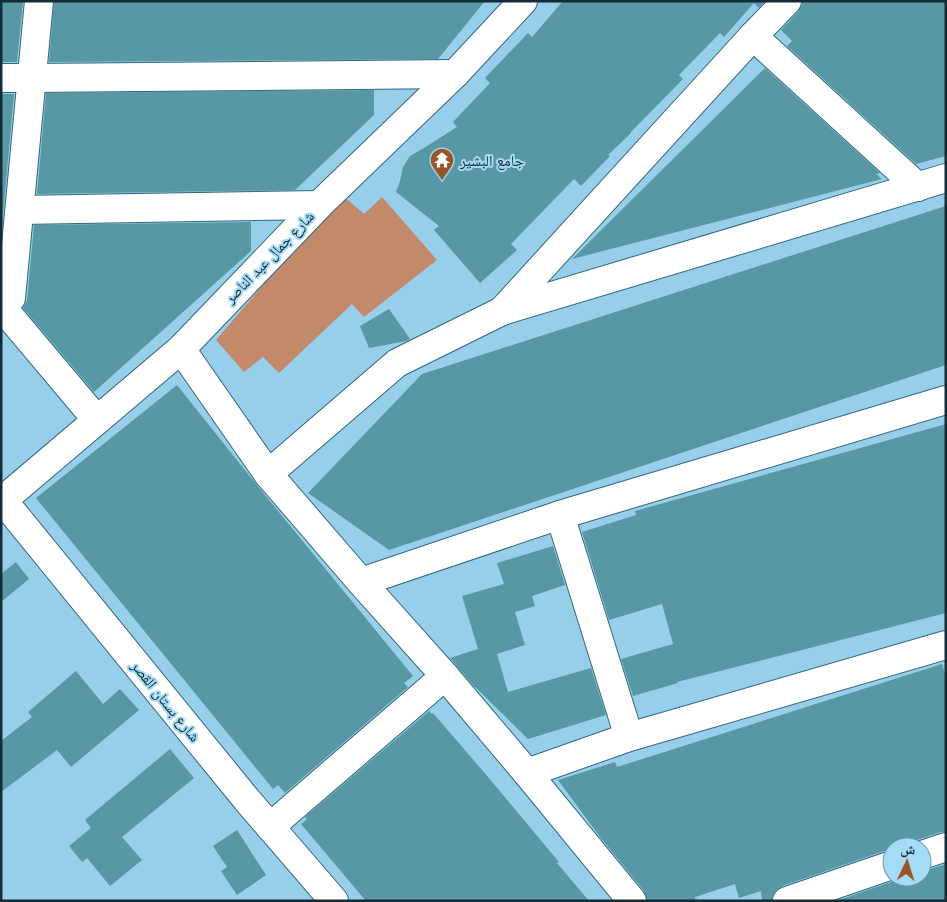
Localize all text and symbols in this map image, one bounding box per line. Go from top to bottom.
temple icon: جامع البشير [429,147,455,181]
place label: جامع البشير [459,151,524,171]
street label: شارع جمال عبد الناصر [219,207,319,309]
street label: شارع بستان القصر [126,656,205,746]
north arrow [882,837,932,887]
text: ش [900,840,916,859]

